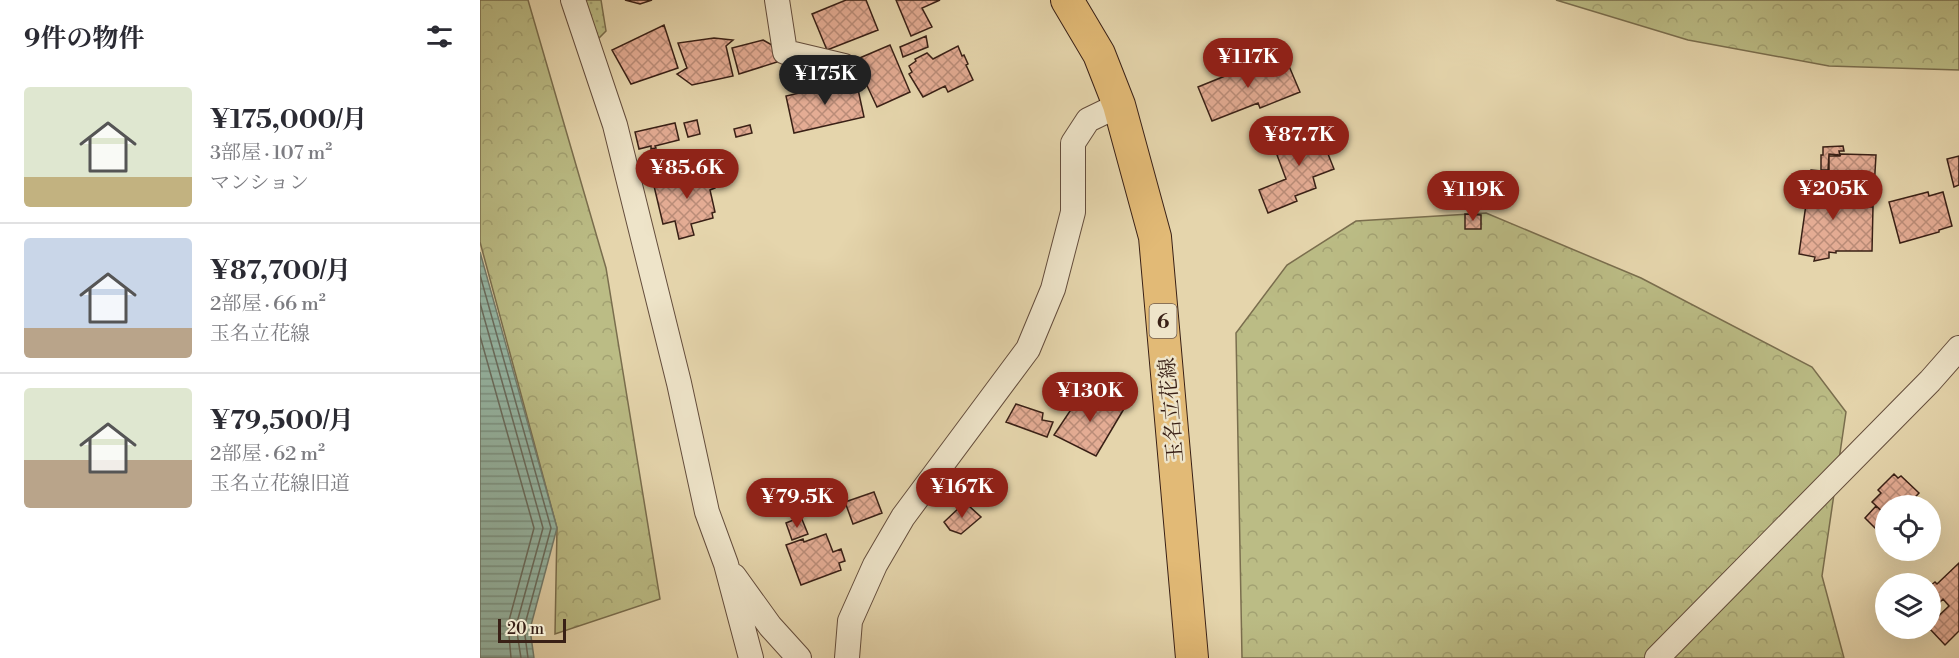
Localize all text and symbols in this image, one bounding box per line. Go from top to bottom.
icon: filters [423,20,456,53]
text: 9件の物件 [24,23,144,55]
pin: ¥117K [1206,38,1290,89]
text: ¥117K [1217,45,1279,70]
pin: ¥175K [783,55,867,106]
text: ¥175K [793,62,857,87]
text: ¥175,000/月 [210,104,367,136]
icon: home [72,111,144,183]
pin: ¥87.7K [1250,116,1348,167]
text: ¥87.7K [1263,123,1335,148]
text: 3部屋 · 107 m² [210,141,332,166]
pin: ¥85.6K [638,149,736,200]
text: ¥85.6K [650,156,724,181]
pin: ¥205K [1791,170,1875,221]
text: マンション [210,171,309,196]
pin: ¥119K [1431,171,1515,222]
text: ¥205K [1798,177,1868,202]
text: ¥119K [1441,178,1505,203]
text: ¥87,700/月 [210,255,351,287]
icon: home [72,262,144,334]
text: 2部屋 · 66 m² [210,292,326,317]
road number: 6 [1150,304,1176,338]
text: 玉名立花線 [210,322,310,347]
street label: 玉名立花線 [1154,356,1190,463]
pin: ¥130K [1048,372,1132,423]
text: ¥130K [1056,379,1124,404]
text: ¥79,500/月 [210,405,354,437]
icon: home [72,412,144,484]
text: 2部屋 · 62 m² [210,442,325,467]
pin: ¥167K [920,468,1004,519]
text: 玉名立花線旧道 [210,472,350,497]
text: ¥167K [930,475,994,500]
pin: ¥79.5K [748,478,846,529]
text: ¥79.5K [760,485,834,510]
map controls [1875,495,1941,639]
button: locate [1875,495,1941,561]
button: layers [1875,573,1941,639]
scale bar [498,616,566,644]
text: 20 m [507,619,544,639]

